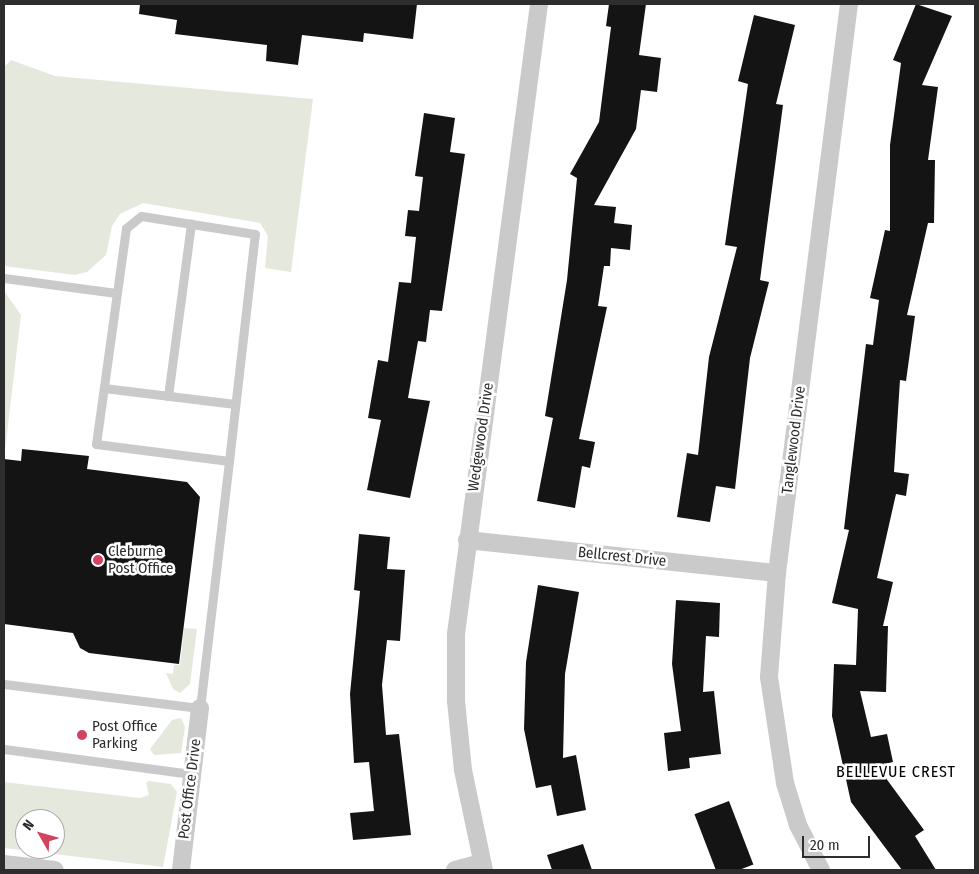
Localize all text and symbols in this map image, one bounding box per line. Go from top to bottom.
street label: Wedgewood Drive [464,381,498,493]
street label: Tanglewood Drive [778,385,810,495]
place label: Cleburne Post Office [108,542,174,577]
street label: Bellcrest Drive [577,543,667,571]
marker: Cleburne Post Office [92,554,104,566]
place label: Post Office Parking [92,717,158,752]
marker: Post Office Parking [76,729,88,741]
street label: Post Office Drive [175,738,205,840]
district label: BELLEVUE CREST [834,762,958,782]
north arrow [15,809,65,859]
text: N [19,817,38,834]
scale bar [804,826,872,858]
text: 20 m [810,836,840,854]

